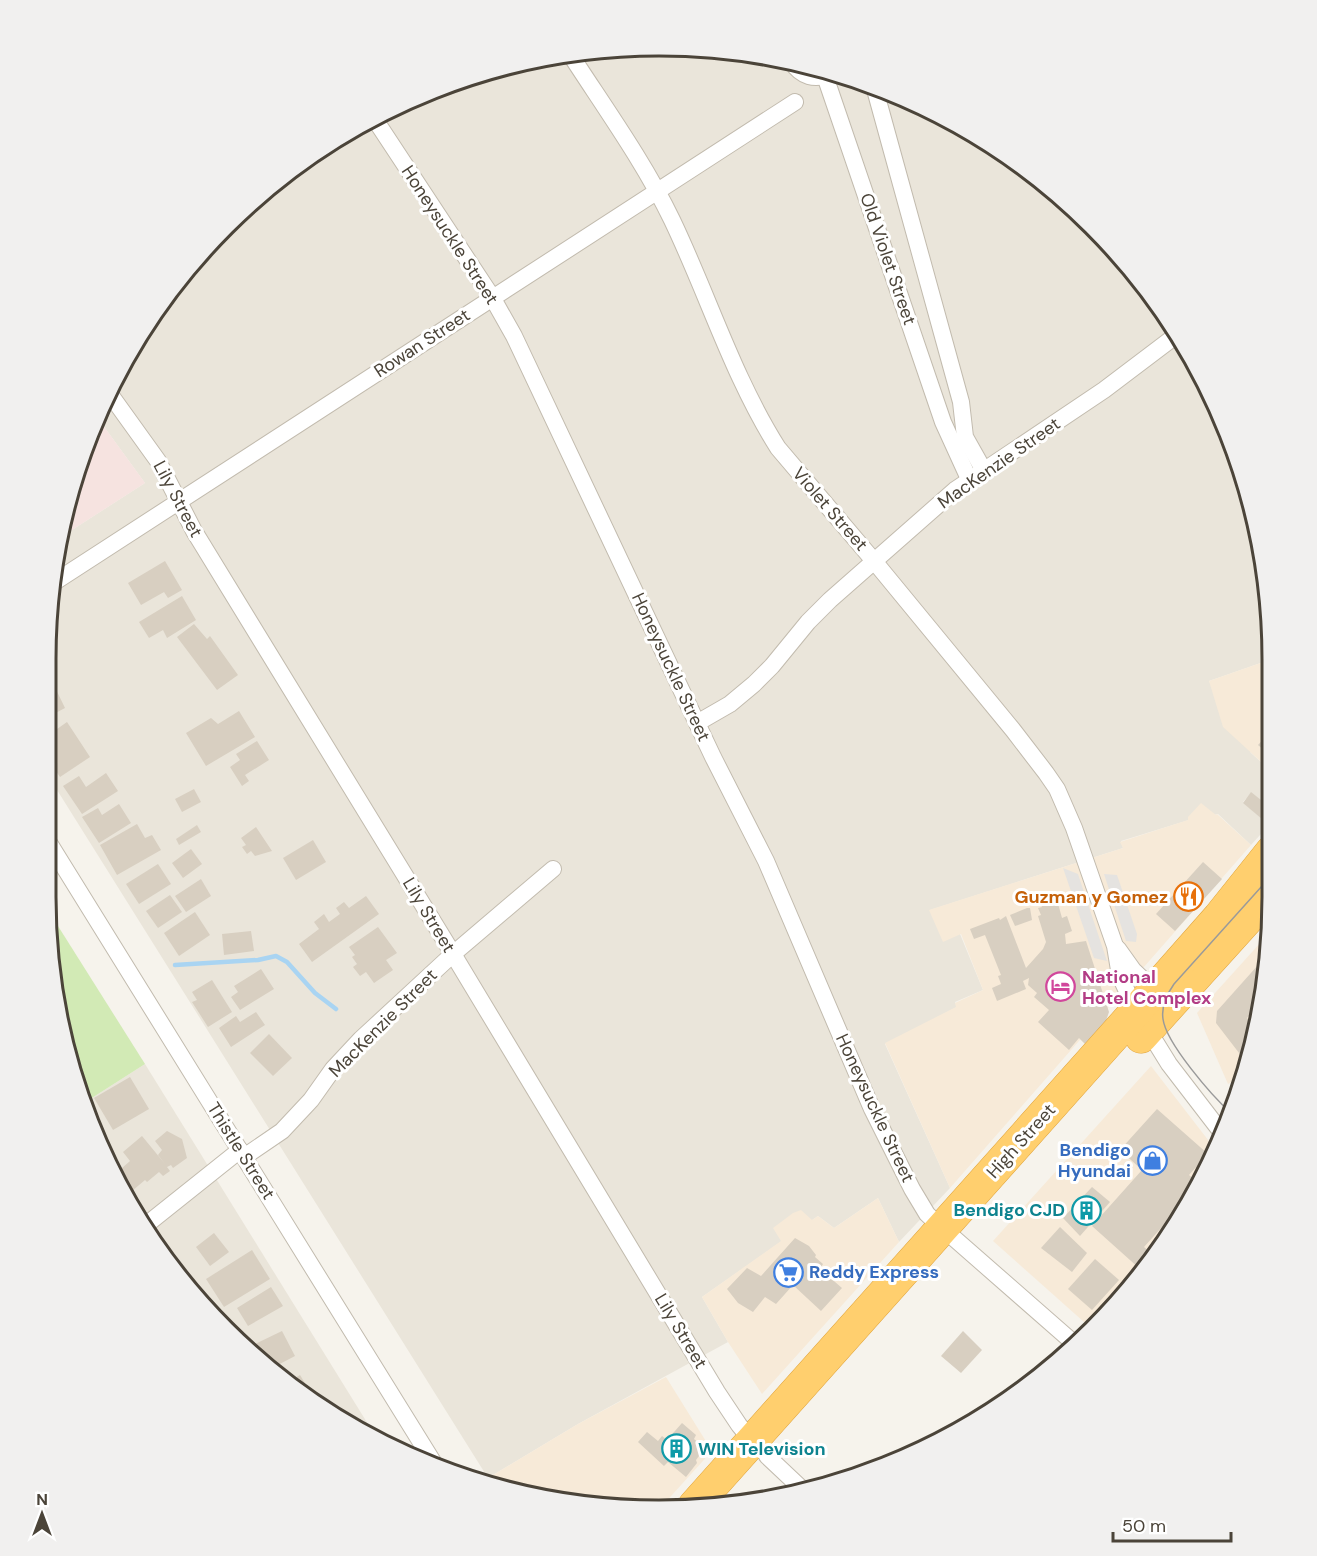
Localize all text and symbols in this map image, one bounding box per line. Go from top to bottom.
street label: Honeysuckle Street [396,161,504,309]
street label: Old Violet Street [854,190,922,328]
street label: Rowan Street [369,303,475,383]
street label: MacKenzie Street [933,412,1065,514]
street label: Lily Street [148,456,208,542]
street label: Violet Street [787,462,873,556]
street label: Honeysuckle Street [626,589,716,745]
street label: Lily Street [397,873,461,957]
restaurant icon: Guzman y Gomez [1173,881,1205,913]
place label: Guzman y Gomez [1015,885,1168,909]
street label: MacKenzie Street [323,963,443,1083]
place label: National Hotel Complex [1082,965,1211,1010]
hotel icon: National Hotel Complex [1045,971,1077,1003]
street label: Honeysuckle Street [830,1030,920,1186]
street label: Thistle Street [202,1098,280,1204]
street label: High Street [981,1098,1061,1184]
place label: Bendigo Hyundai [1058,1138,1131,1183]
shop icon: Bendigo Hyundai [1136,1144,1168,1176]
building icon: Bendigo CJD [1070,1194,1102,1226]
place label: Bendigo CJD [954,1198,1065,1222]
supermarket icon: Reddy Express [772,1256,804,1288]
place label: Reddy Express [809,1260,939,1284]
street label: Lily Street [649,1289,713,1373]
building icon: WIN Television [661,1433,693,1465]
place label: WIN Television [698,1437,826,1461]
north arrow [12,1484,72,1544]
text: N [36,1489,48,1510]
scale bar [1113,1505,1232,1543]
text: 50 m [1122,1514,1166,1538]

